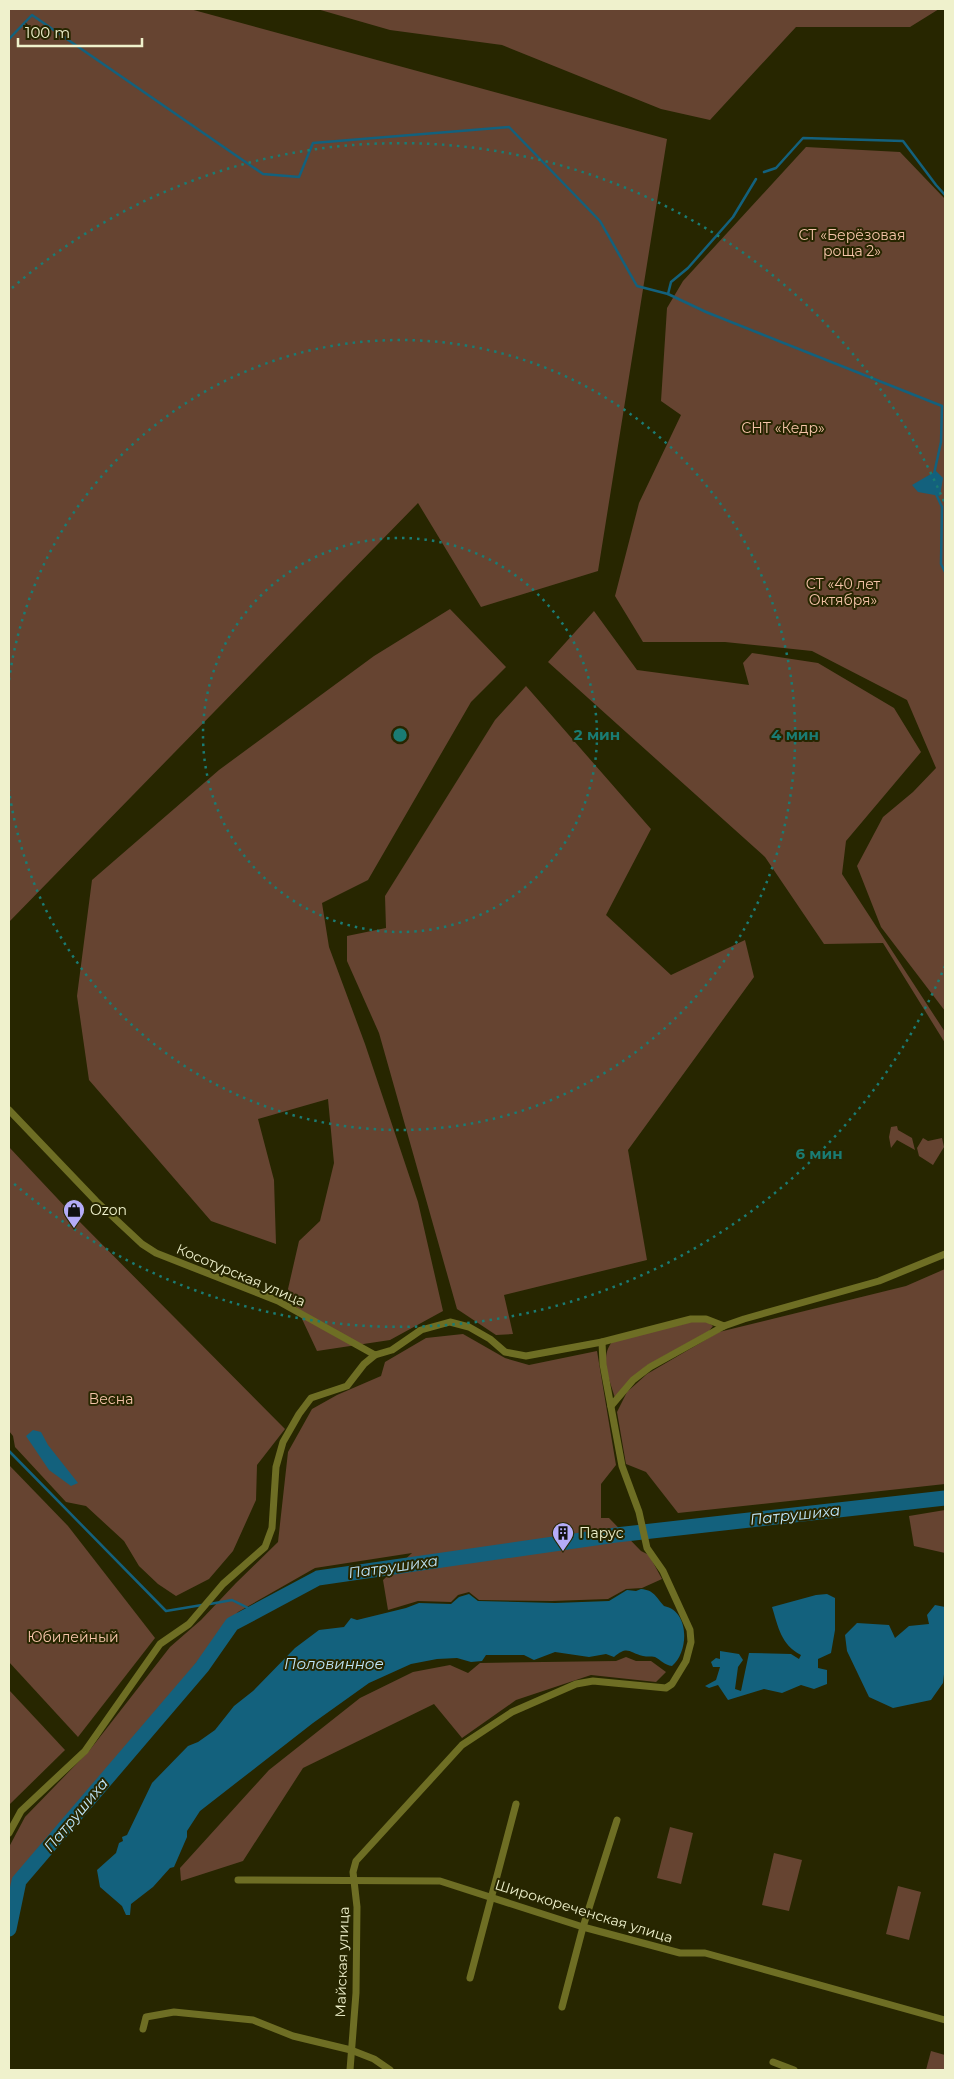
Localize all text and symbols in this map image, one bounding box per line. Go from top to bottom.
scale bar [18,15,141,47]
text: 100 m [25,23,70,42]
park label: СТ «Берёзовая роща 2» [798,226,906,260]
park label: СНТ «Кедр» [741,419,825,437]
park label: СТ «40 лет Октября» [806,575,881,609]
text: 2 мин [574,725,620,744]
text: 4 мин [771,725,819,744]
centre of rings [391,726,409,744]
text: 6 мин [795,1144,843,1163]
shop icon: Ozon [62,1198,86,1229]
place label: Ozon [90,1201,127,1219]
street label: Косотурская улица [174,1240,308,1310]
park label: Весна [89,1390,133,1408]
water label: Патрушиха [749,1500,841,1529]
building icon: Парус [551,1521,575,1552]
place label: Парус [579,1524,624,1542]
water label: Патрушиха [347,1551,439,1582]
park label: Юбилейный [27,1628,119,1646]
water label: Половинное [284,1654,384,1673]
water label: Патрушиха [39,1774,112,1855]
street label: Широкореченская улица [493,1875,675,1947]
street label: Майская улица [331,1906,353,2018]

